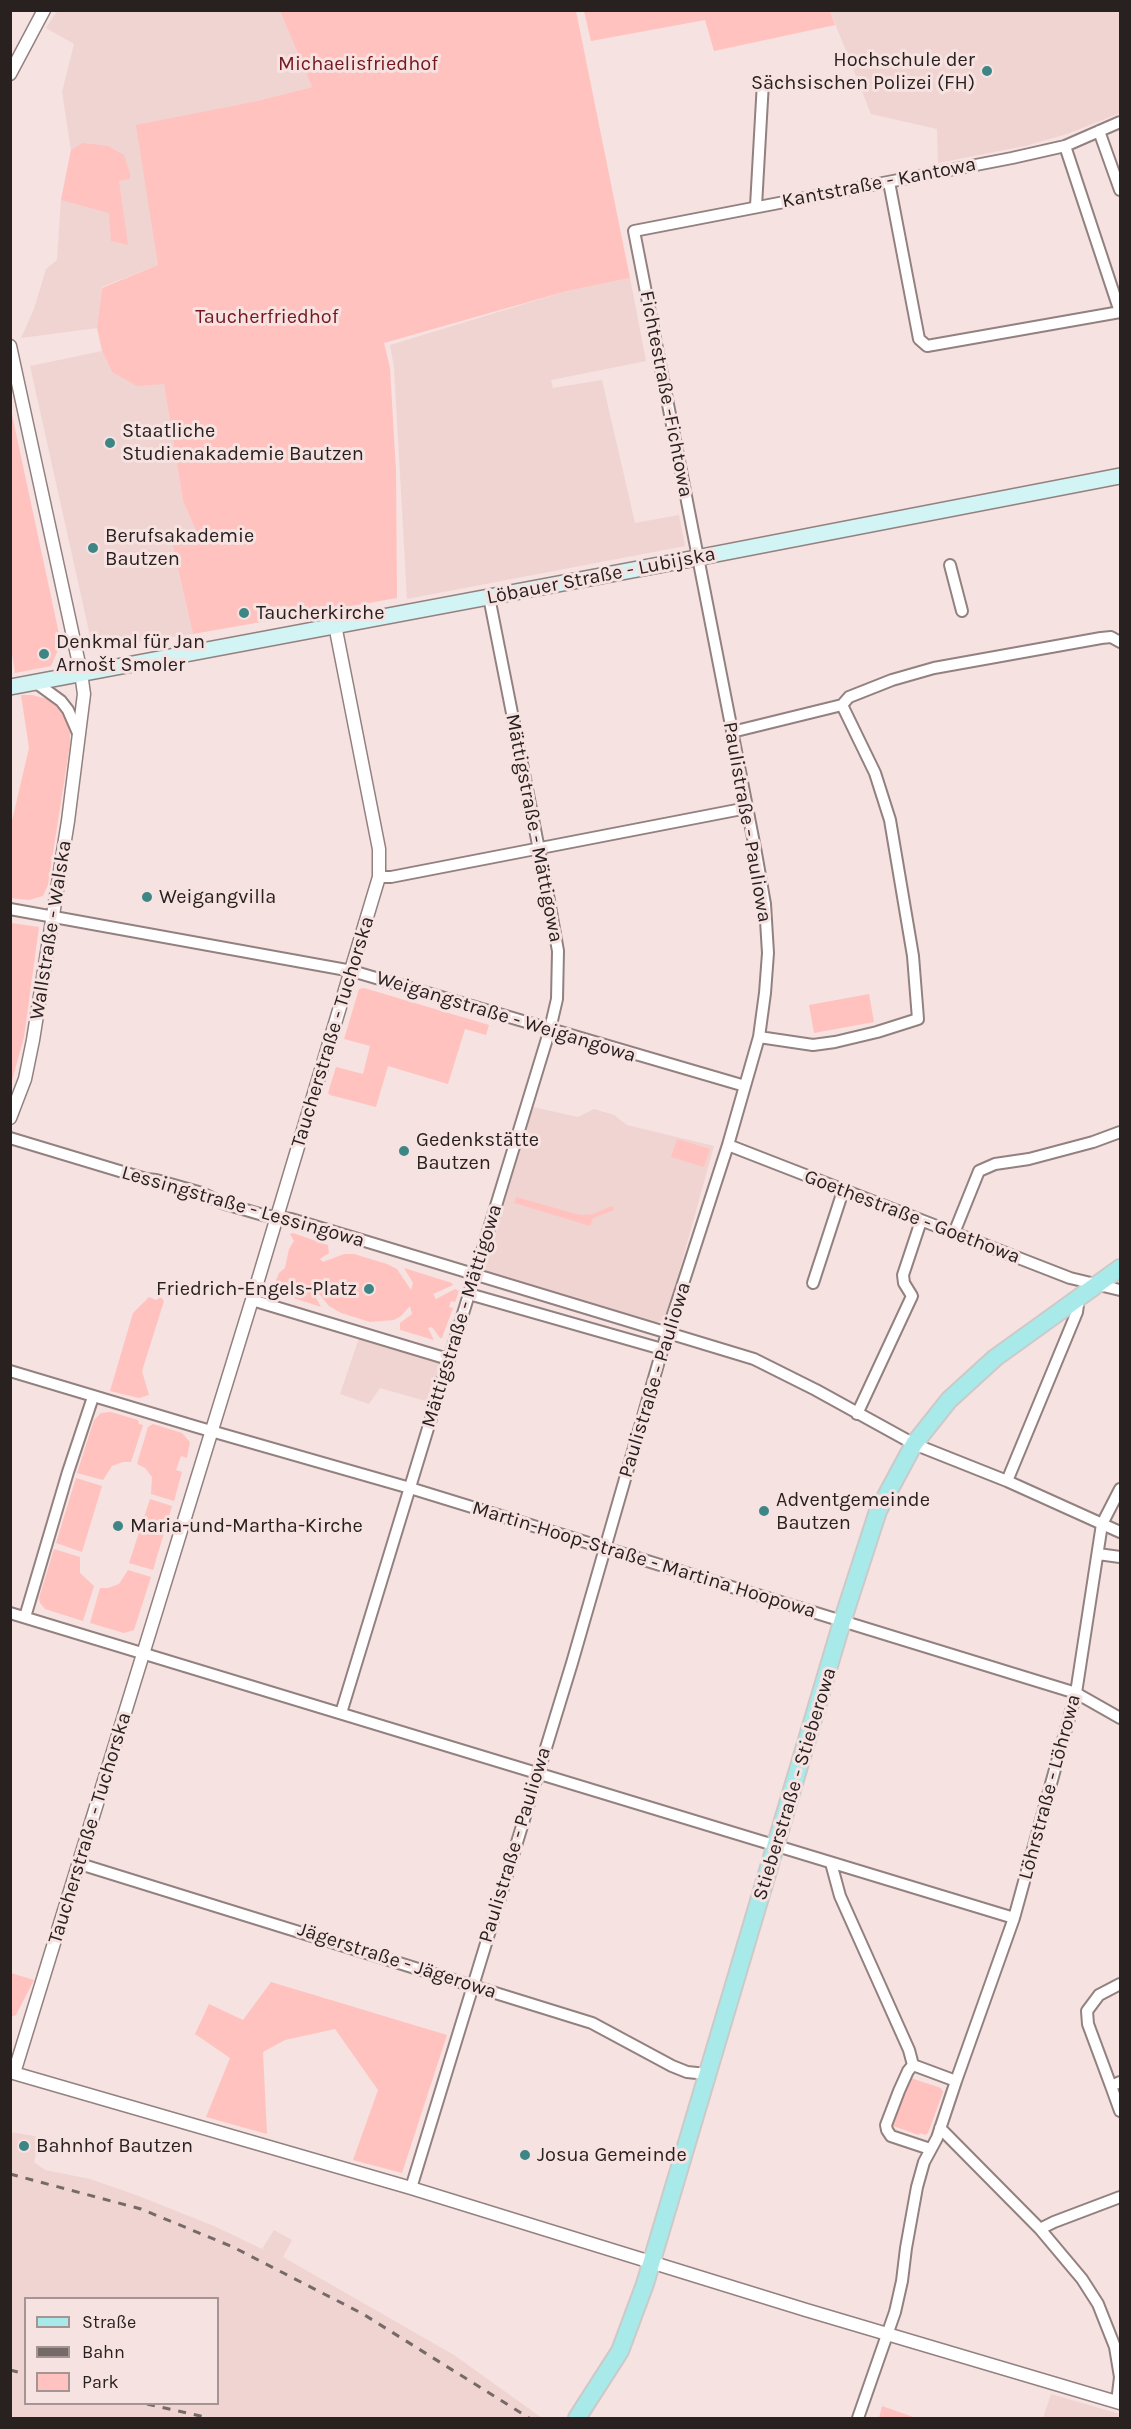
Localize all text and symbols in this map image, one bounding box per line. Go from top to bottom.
place label: Hochschule der Sächsischen Polizei (FH) [751,48,975,95]
park label: Michaelisfriedhof [278,52,438,76]
marker: Hochschule der Sächsischen Polizei (FH) [980,64,994,78]
street label: Kantstraße - Kantowa [780,152,978,214]
street label: Fichtestraße -Fichtowa [634,289,698,499]
park label: Taucherfriedhof [195,305,339,329]
place label: Staatliche Studienakademie Bautzen [122,419,364,466]
marker: Staatliche Studienakademie Bautzen [103,436,117,450]
place label: Berufsakademie Bautzen [105,524,254,571]
marker: Berufsakademie Bautzen [86,541,100,555]
street label: Löbauer Straße - Lubijska [485,542,717,610]
place label: Taucherkirche [256,601,384,625]
marker: Taucherkirche [237,606,251,620]
place label: Denkmal für Jan Arnošt Smoler [56,630,205,677]
marker: Denkmal für Jan Arnošt Smoler [37,647,51,661]
street label: Mättigstraße - Mättigowa [500,712,568,944]
street label: Paulistraße - Pauliowa [718,720,776,924]
street label: Wallstraße - Walska [25,839,77,1021]
place label: Weigangvilla [159,885,276,909]
marker: Weigangvilla [140,890,154,904]
street label: Taucherstraße - Tuchorska [286,913,380,1151]
street label: Weigangstraße - Weigangowa [373,966,639,1068]
place label: Gedenkstätte Bautzen [416,1128,539,1175]
marker: Gedenkstätte Bautzen [397,1144,411,1158]
street label: Lessingstraße - Lessingowa [119,1161,367,1253]
street label: Goethestraße - Goethowa [801,1165,1023,1269]
street label: Mättigstraße - Mättigowa [417,1201,507,1431]
place label: Friedrich-Engels-Platz [156,1277,357,1301]
street label: Paulistraße - Pauliowa [614,1279,696,1481]
marker: Friedrich-Engels-Platz [362,1282,376,1296]
place label: Adventgemeinde Bautzen [776,1488,930,1535]
street label: Martin-Hoop-Straße - Martina Hoopowa [469,1496,819,1624]
marker: Adventgemeinde Bautzen [757,1504,771,1518]
place label: Maria-und-Martha-Kirche [130,1514,363,1538]
marker: Maria-und-Martha-Kirche [111,1519,125,1533]
street label: Stieberstraße - Stieberowa [748,1665,842,1903]
street label: Löhrstraße - Löhrowa [1014,1692,1086,1882]
street label: Taucherstraße - Tuchorska [43,1709,137,1947]
street label: Paulistraße - Pauliowa [474,1744,556,1946]
street label: Jägerstraße - Jägerowa [295,1918,499,2004]
place label: Bahnhof Bautzen [36,2134,193,2158]
marker: Bahnhof Bautzen [17,2139,31,2153]
place label: Josua Gemeinde [537,2143,687,2167]
marker: Josua Gemeinde [518,2148,532,2162]
legend [24,2297,219,2405]
text: Straße [82,2311,136,2333]
text: Bahn [82,2341,125,2363]
text: Park [82,2371,119,2393]

